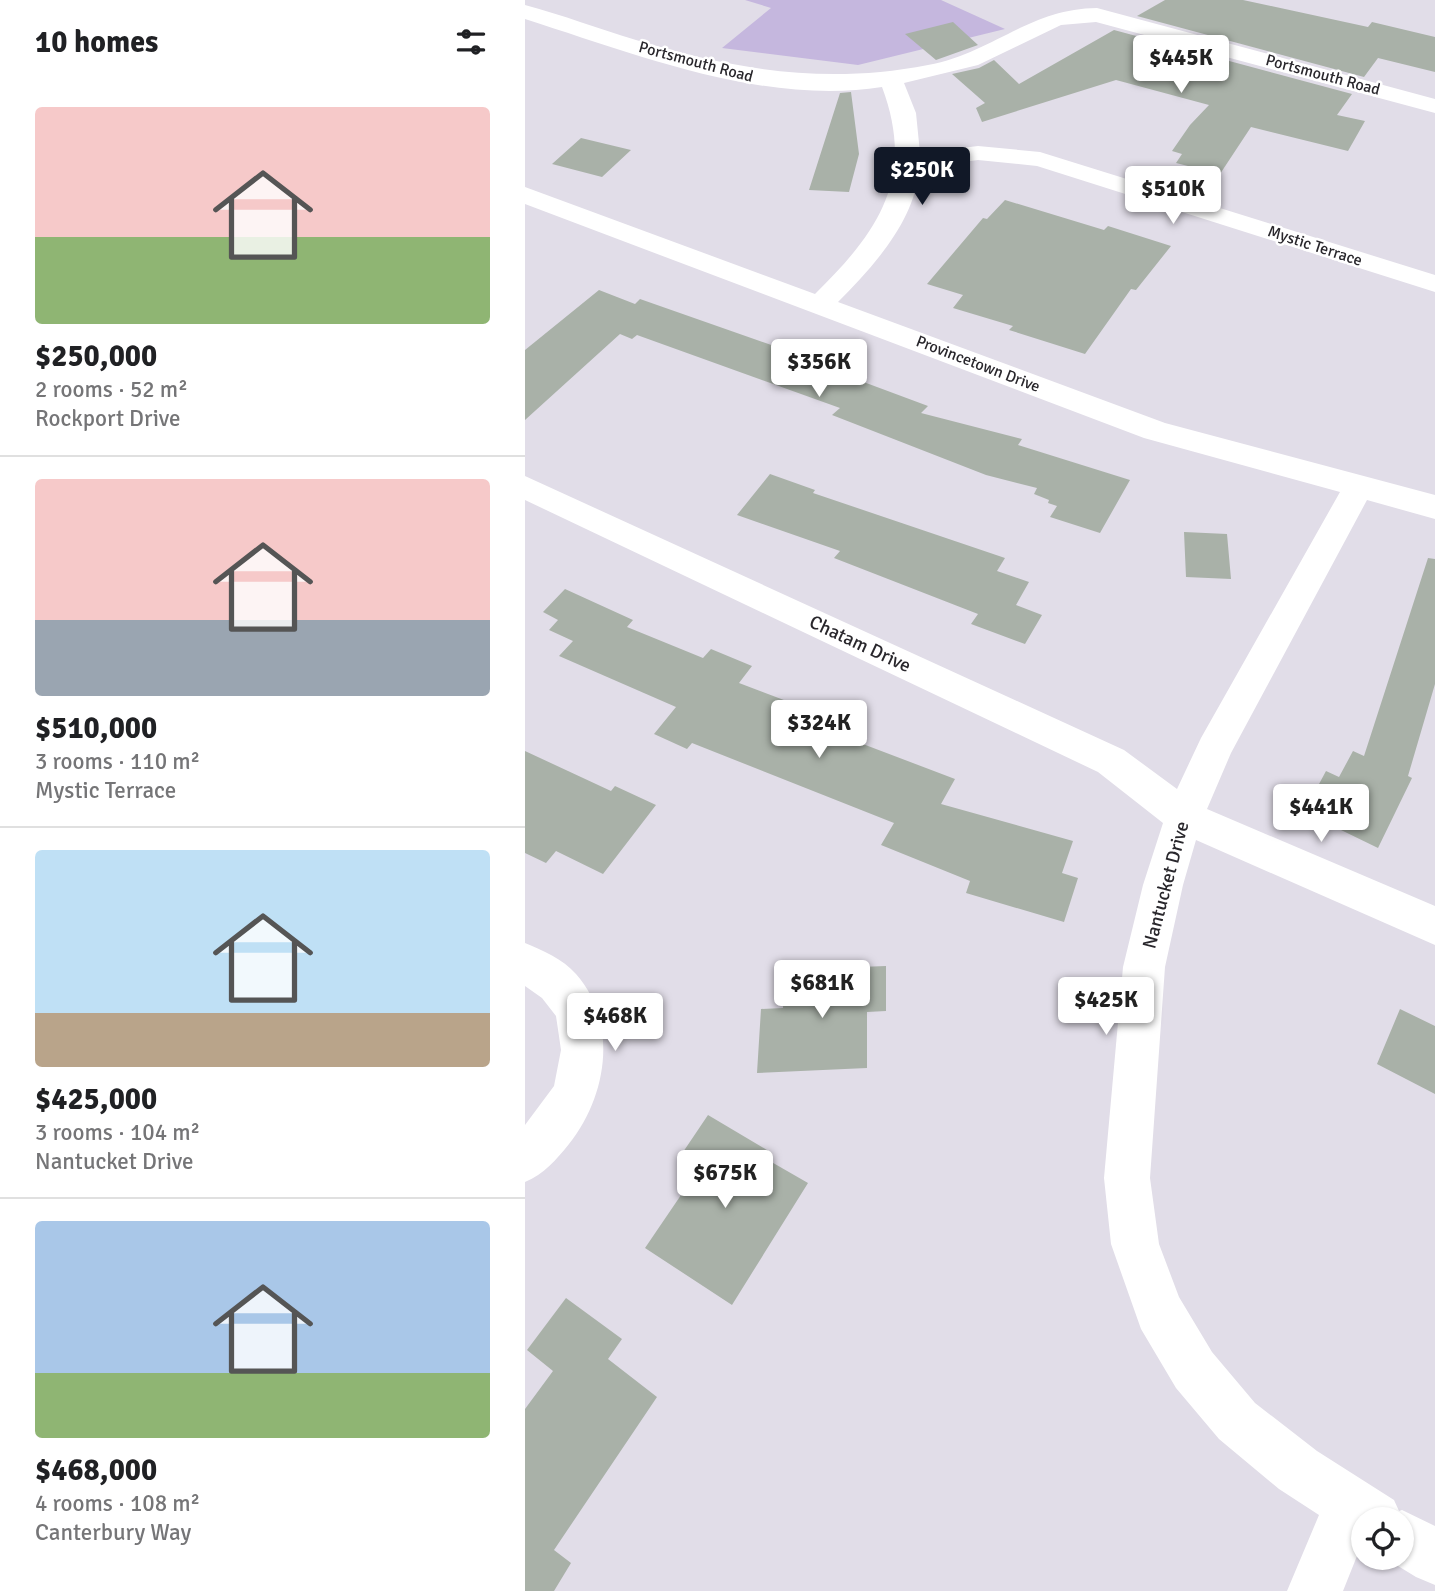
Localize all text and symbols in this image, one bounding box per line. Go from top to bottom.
icon: filters [452,23,490,61]
text: 10 homes [35,24,158,61]
pin: $445K [1132,36,1230,95]
street label: Portsmouth Road [637,37,755,87]
text: $445K [1149,43,1213,72]
street label: Portsmouth Road [1264,50,1382,100]
pin: $250K [873,148,971,207]
icon: home [200,152,326,278]
text: $250K [890,155,954,184]
pin: $510K [1124,166,1222,226]
text: $510K [1141,174,1205,203]
street label: Mystic Terrace [1265,221,1365,271]
street label: Provincetown Drive [913,331,1043,397]
text: $250,000 [35,338,157,375]
pin: $356K [770,340,868,399]
text: $356K [787,347,851,376]
text: 2 rooms · 52 m² [35,375,188,404]
text: Rockport Drive [35,404,181,433]
icon: home [200,524,326,650]
street label: Chatam Drive [805,610,915,678]
pin: $324K [770,700,868,760]
text: $324K [787,708,851,737]
text: $510,000 [35,710,157,747]
text: 3 rooms · 110 m² [35,747,200,776]
text: Mystic Terrace [35,776,176,805]
pin: $441K [1272,784,1370,844]
text: $441K [1289,792,1353,821]
street label: Nantucket Drive [1137,819,1195,951]
icon: home [200,895,326,1021]
pin: $681K [773,960,871,1020]
text: $681K [790,968,854,997]
pin: $425K [1057,978,1155,1037]
text: $425K [1074,985,1138,1014]
pin: $468K [566,993,664,1053]
text: $468K [583,1001,647,1030]
text: $425,000 [35,1081,157,1118]
text: 3 rooms · 104 m² [35,1118,200,1147]
text: Nantucket Drive [35,1147,193,1176]
pin: $675K [676,1150,774,1210]
text: $675K [693,1158,757,1187]
icon: home [200,1266,326,1392]
text: $468,000 [35,1452,157,1489]
text: 4 rooms · 108 m² [35,1489,200,1518]
map controls [1351,1507,1414,1570]
button: locate [1351,1507,1414,1570]
text: Canterbury Way [35,1518,191,1547]

